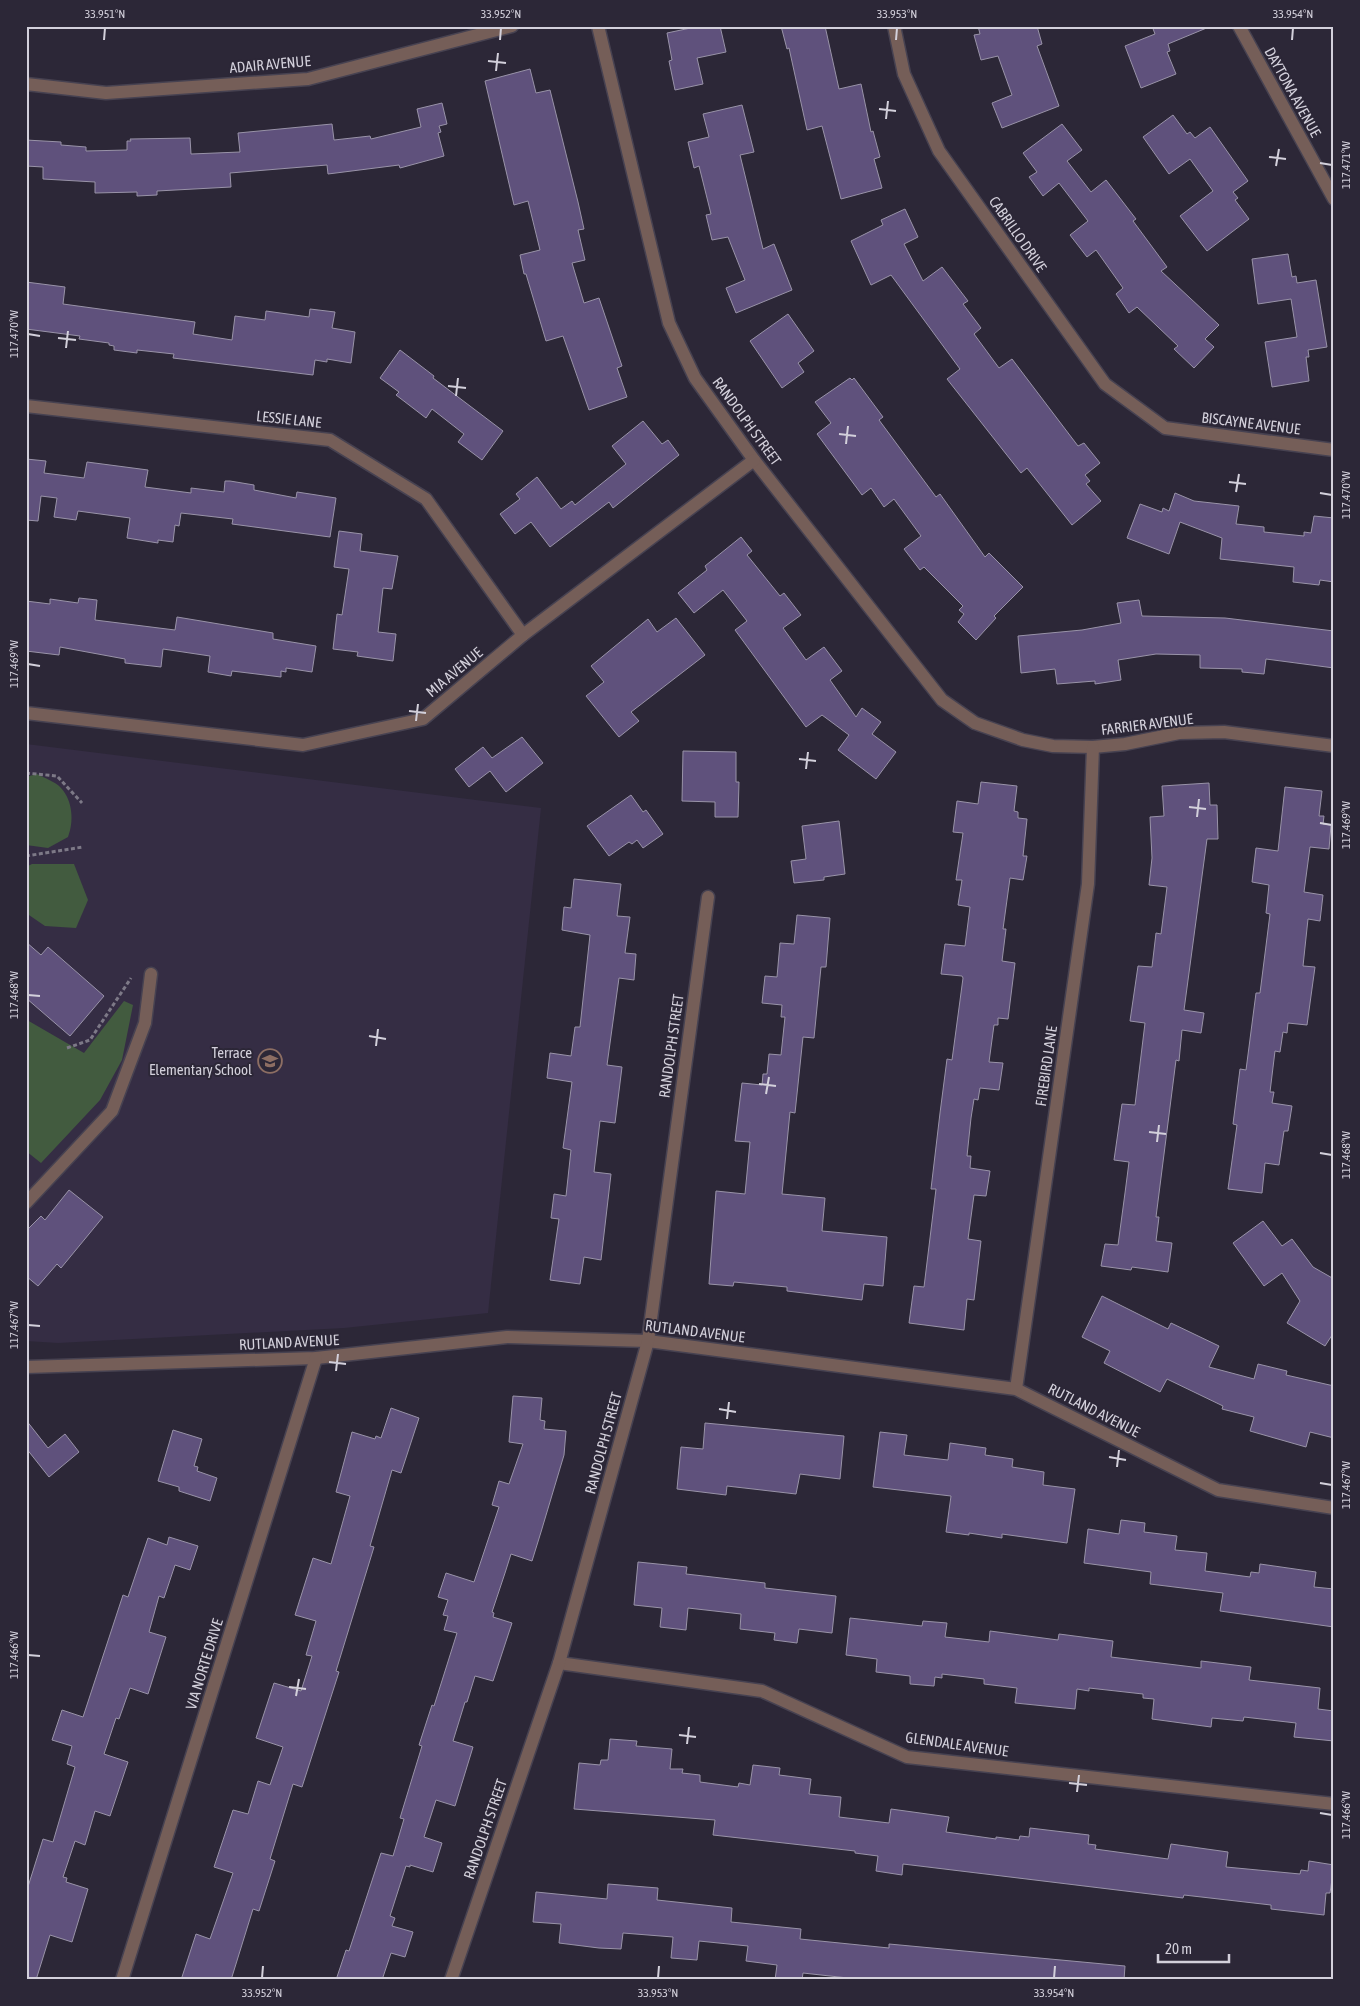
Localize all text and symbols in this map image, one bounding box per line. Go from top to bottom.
text: 33.951°N [85,7,125,21]
text: 33.952°N [481,7,521,21]
text: 33.953°N [877,7,917,21]
text: 33.954°N [1273,7,1313,21]
street label: DAYTONA AVENUE [1261,44,1325,140]
street label: ADAIR AVENUE [229,52,312,76]
text: 117.471°W [1339,141,1353,189]
street label: CABRILLO DRIVE [986,193,1051,275]
text: 117.470°W [7,310,21,358]
street label: RANDOLPH STREET [709,374,785,469]
street label: LESSIE LANE [256,407,323,431]
street label: BISCAYNE AVENUE [1201,409,1302,438]
text: 117.470°W [1339,471,1353,519]
text: 117.469°W [7,640,21,688]
street label: MIA AVENUE [422,643,486,700]
street label: FARRIER AVENUE [1100,710,1195,738]
text: 117.469°W [1339,801,1353,849]
text: 117.468°W [7,971,21,1019]
street label: RANDOLPH STREET [655,993,687,1099]
street label: FIREBIRD LANE [1032,1024,1060,1107]
place label: Terrace Elementary School [149,1044,252,1078]
school or university icon: Terrace Elementary School [257,1048,283,1074]
text: 117.468°W [1339,1131,1353,1179]
text: 117.467°W [7,1301,21,1349]
street label: RUTLAND AVENUE [644,1316,746,1346]
street label: RUTLAND AVENUE [238,1331,340,1353]
street label: RUTLAND AVENUE [1045,1380,1143,1441]
street label: RANDOLPH STREET [581,1390,625,1496]
text: 117.467°W [1339,1461,1353,1509]
street label: VIA NORTE DRIVE [182,1616,226,1712]
text: 117.466°W [7,1631,21,1679]
street label: GLENDALE AVENUE [904,1728,1010,1760]
street label: RANDOLPH STREET [460,1776,510,1881]
text: 117.466°W [1339,1791,1353,1839]
scale bar [1158,1931,1229,1963]
text: 20 m [1165,1940,1192,1957]
text: 33.952°N [242,1986,282,2000]
text: 33.953°N [638,1986,678,2000]
text: 33.954°N [1034,1986,1074,2000]

